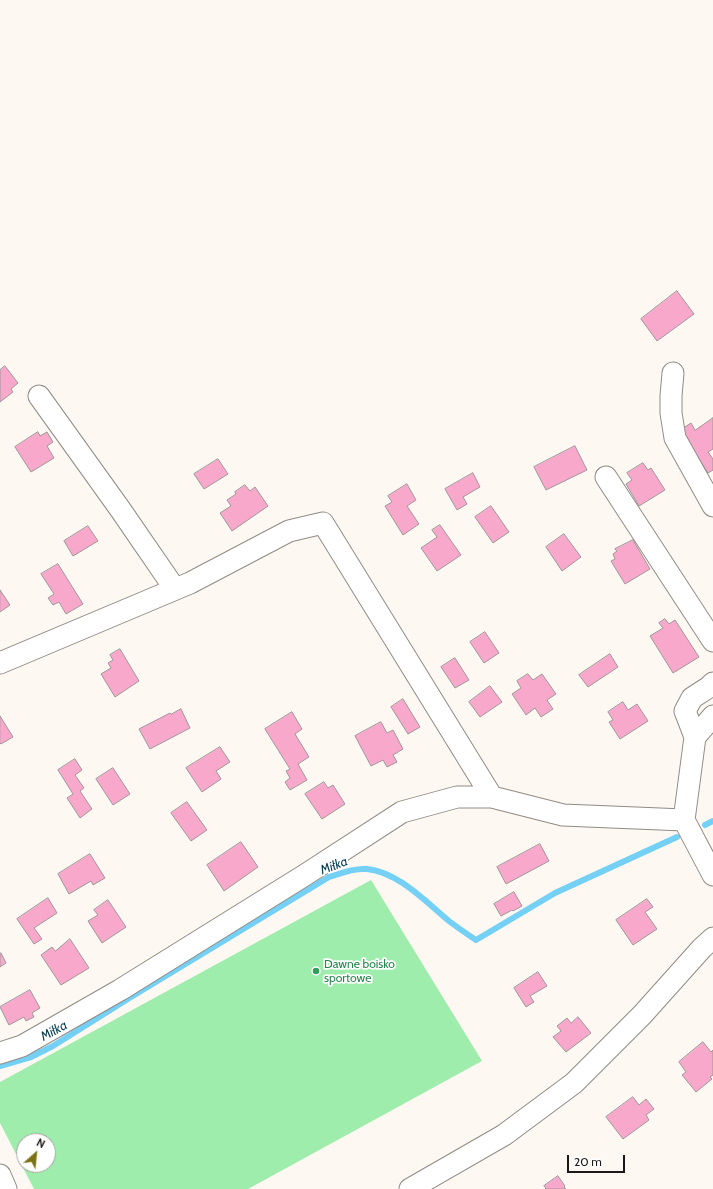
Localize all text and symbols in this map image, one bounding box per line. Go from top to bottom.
water label: Miłka [318,854,350,878]
place label: Dawne boisko sportowe [324,957,395,985]
marker: Dawne boisko sportowe [311,966,321,976]
water label: Miłka [38,1018,70,1044]
north arrow [16,1133,56,1173]
text: N [34,1135,48,1151]
scale bar [569,1147,627,1173]
text: 20 m [574,1154,602,1169]

